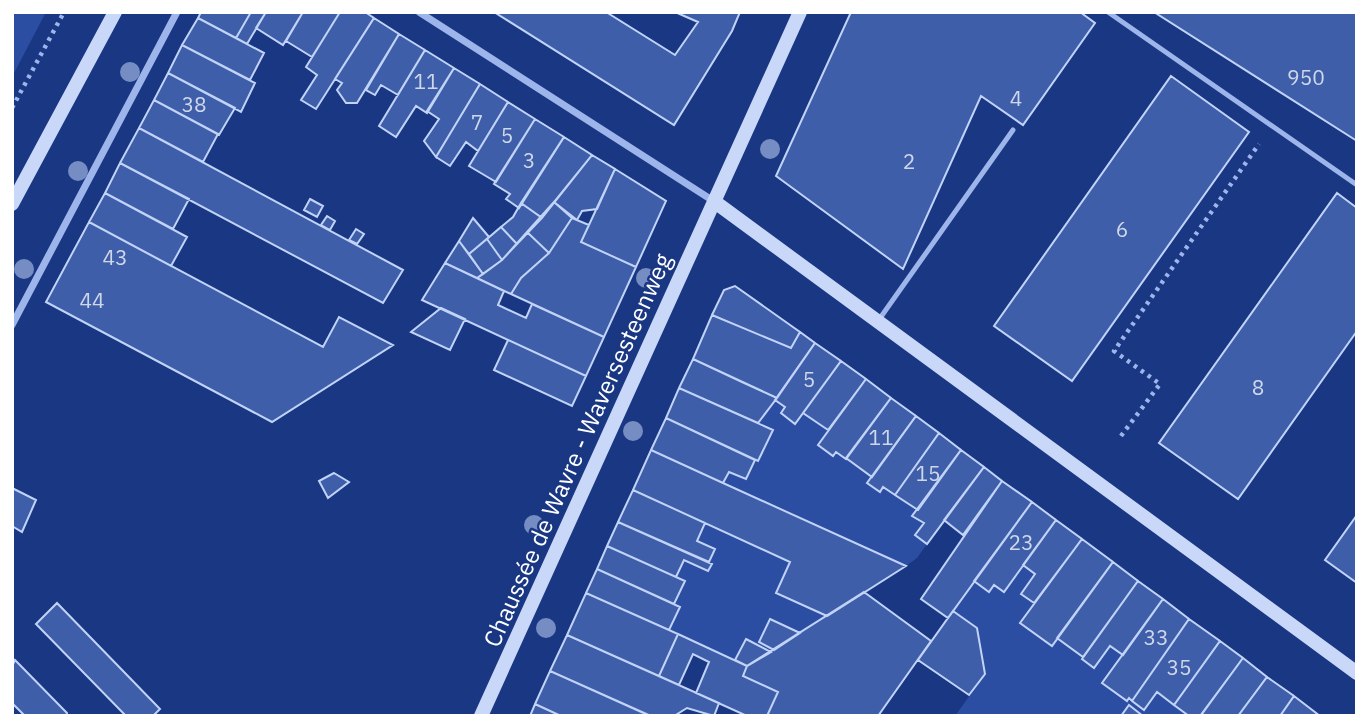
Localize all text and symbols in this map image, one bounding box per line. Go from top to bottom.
house number: 950 [1287,63,1325,91]
house number: 11 [413,67,439,95]
house number: 4 [1010,84,1022,112]
house number: 38 [181,90,207,118]
house number: 7 [471,108,483,136]
house number: 5 [501,121,513,149]
house number: 3 [523,146,535,174]
house number: 2 [903,147,915,175]
house number: 6 [1116,215,1128,243]
house number: 43 [102,243,128,271]
street label: Chaussée de Wavre - Waversesteenweg [475,248,679,652]
house number: 44 [79,286,105,314]
house number: 5 [803,365,815,393]
house number: 8 [1252,373,1264,401]
house number: 11 [868,423,894,451]
house number: 15 [915,459,941,487]
house number: 23 [1008,528,1034,556]
house number: 33 [1143,623,1169,651]
house number: 35 [1166,653,1192,681]

